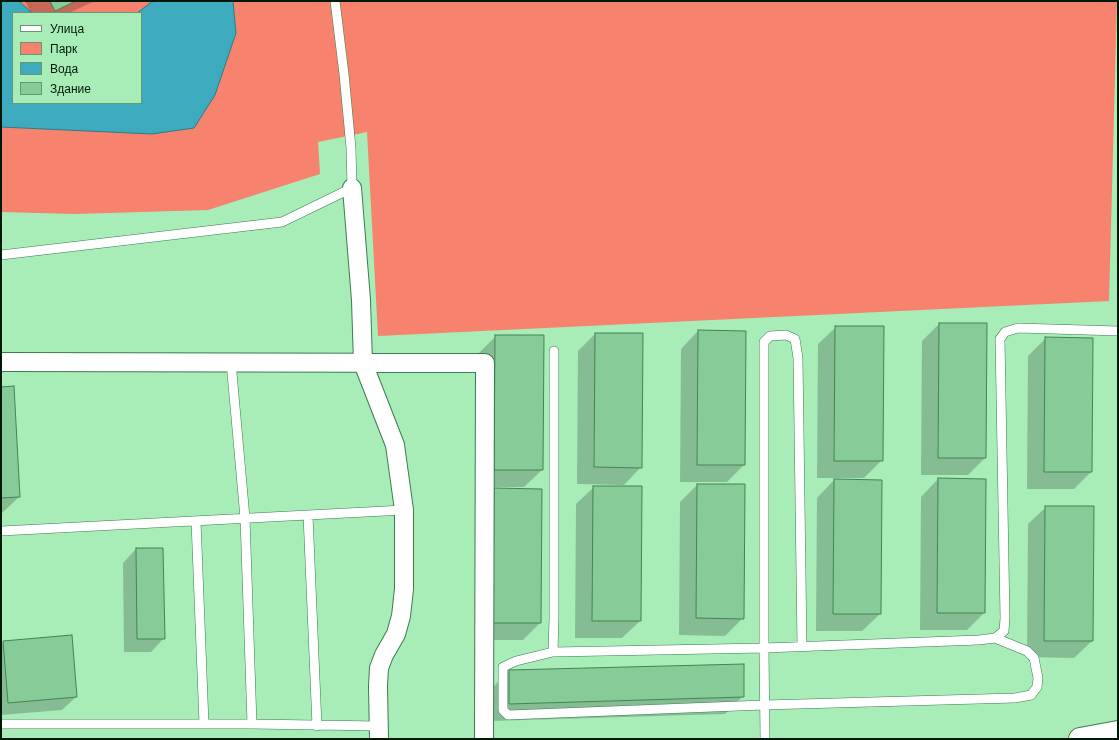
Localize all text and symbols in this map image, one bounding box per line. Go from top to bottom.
legend [12,12,142,104]
text: Улица [50,21,84,35]
text: Парк [50,41,77,55]
text: Вода [50,61,78,75]
text: Здание [50,81,91,95]

